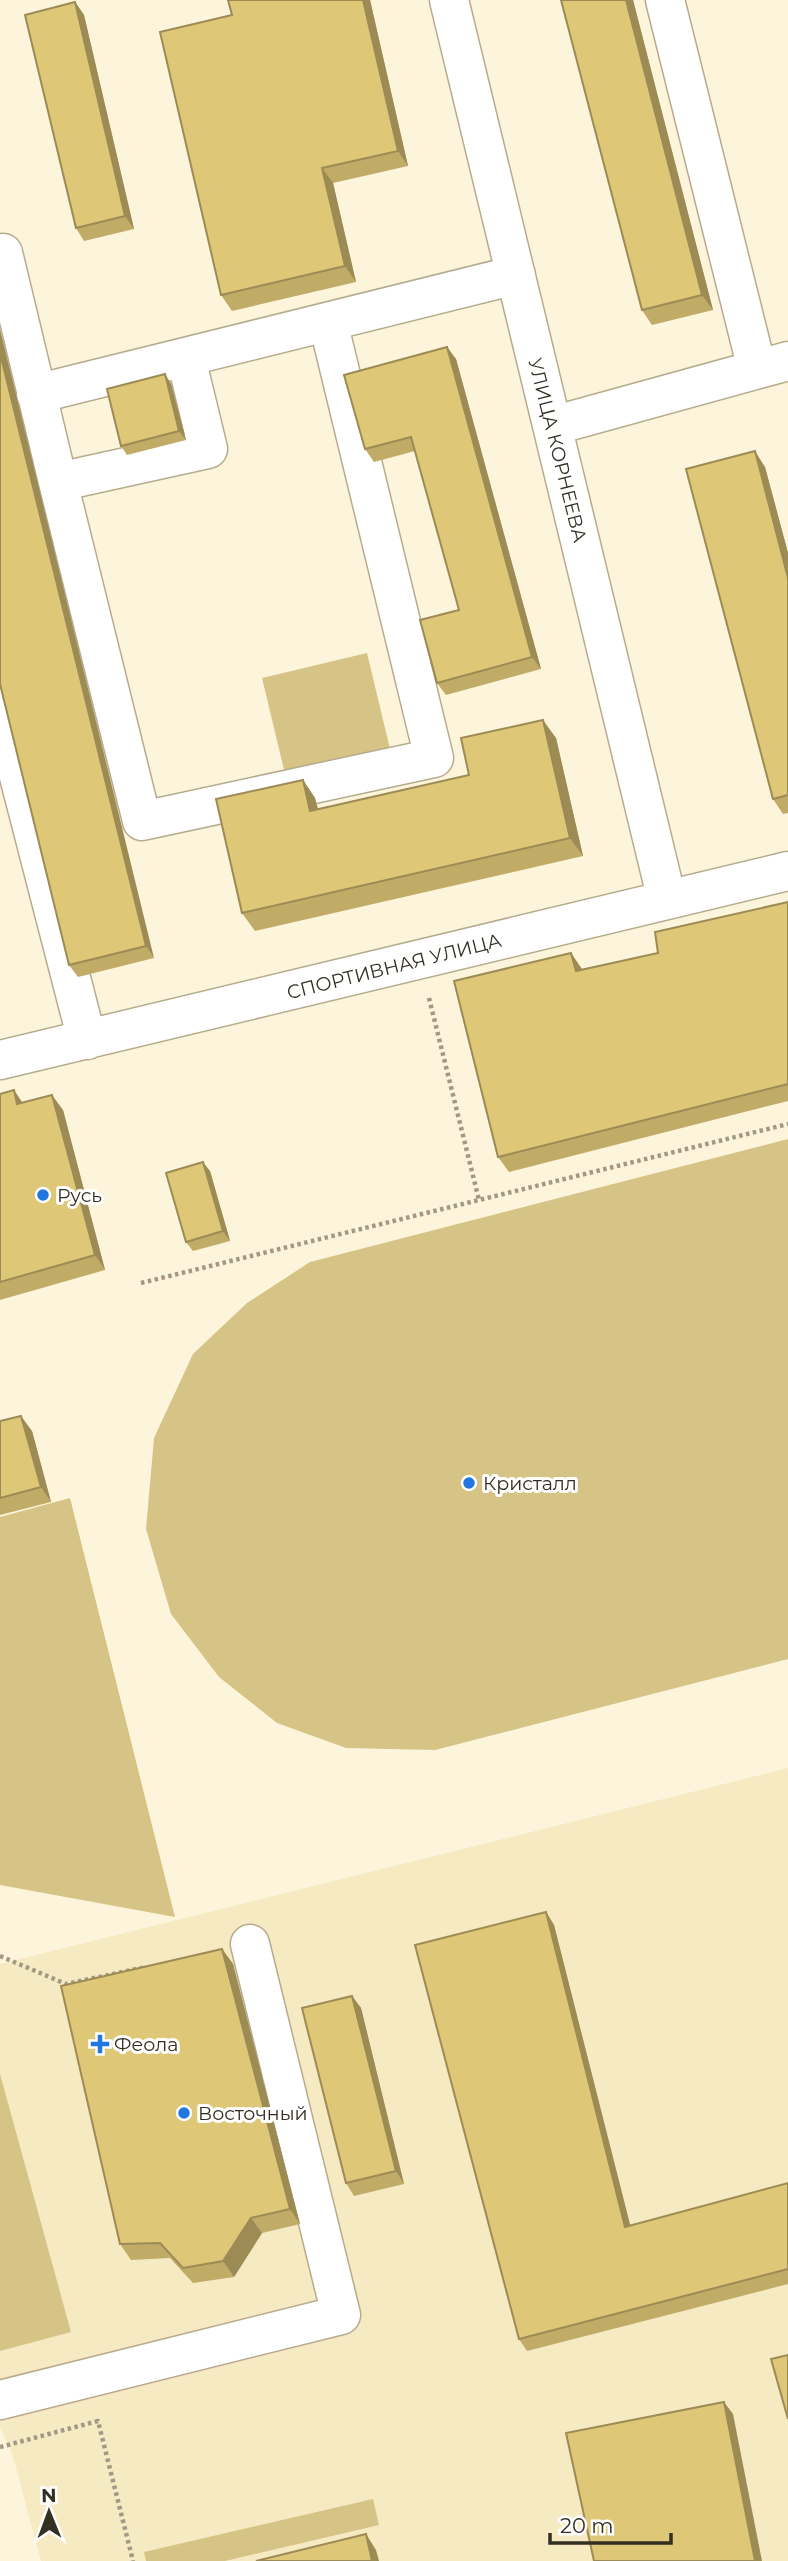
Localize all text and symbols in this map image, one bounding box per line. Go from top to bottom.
street label: УЛИЦА КОРНЕЕВА [523,356,592,545]
street label: СПОРТИВНАЯ УЛИЦА [285,929,504,1004]
place label: Русь [57,1184,102,1207]
marker: Русь [35,1187,51,1203]
place label: Кристалл [483,1472,577,1495]
marker: Кристалл [461,1475,477,1491]
place label: Феола [114,2033,178,2056]
marker: Феола [92,2036,108,2052]
place label: Восточный [198,2102,308,2125]
marker: Восточный [176,2105,192,2121]
north arrow [14,2477,84,2547]
text: N [41,2484,57,2507]
scale bar [550,2502,671,2546]
text: 20 m [560,2513,614,2538]

